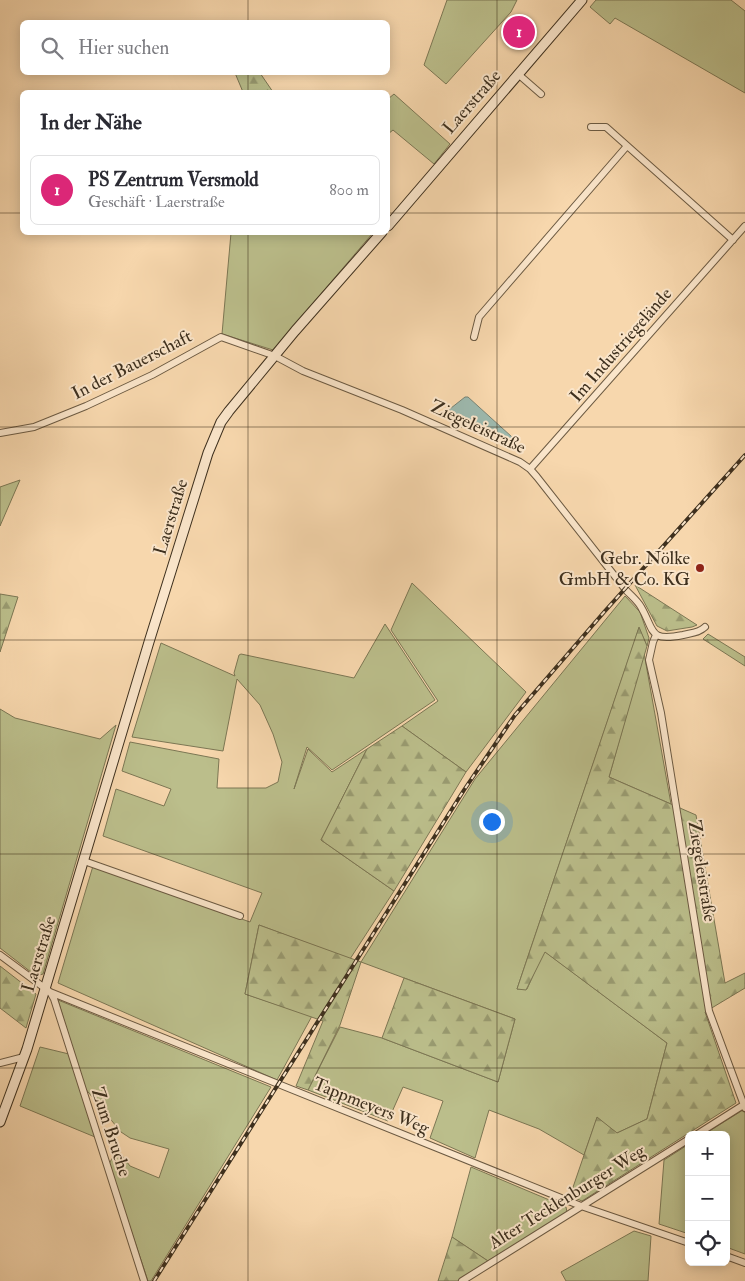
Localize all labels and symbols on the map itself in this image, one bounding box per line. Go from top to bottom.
pin: 1 [503,13,535,51]
street label: Laerstraße [438,65,507,139]
street label: Im Industriegelände [565,283,677,407]
street label: In der Bauerschaft [68,325,196,405]
street label: Ziegeleistraße [427,395,530,459]
street label: Laerstraße [149,476,194,558]
place label: Gebr. Nölke GmbH & Co. KG [559,547,690,591]
marker: Gebr. Nölke GmbH & Co. KG [694,562,706,574]
your location [479,809,505,835]
street label: Ziegeleistraße [683,819,721,924]
street label: Laerstraße [17,913,62,995]
street label: Tappmeyers Weg [309,1072,434,1140]
street label: Zum Bruche [86,1084,136,1180]
street label: Alter Tecklenburger Weg [484,1139,650,1255]

